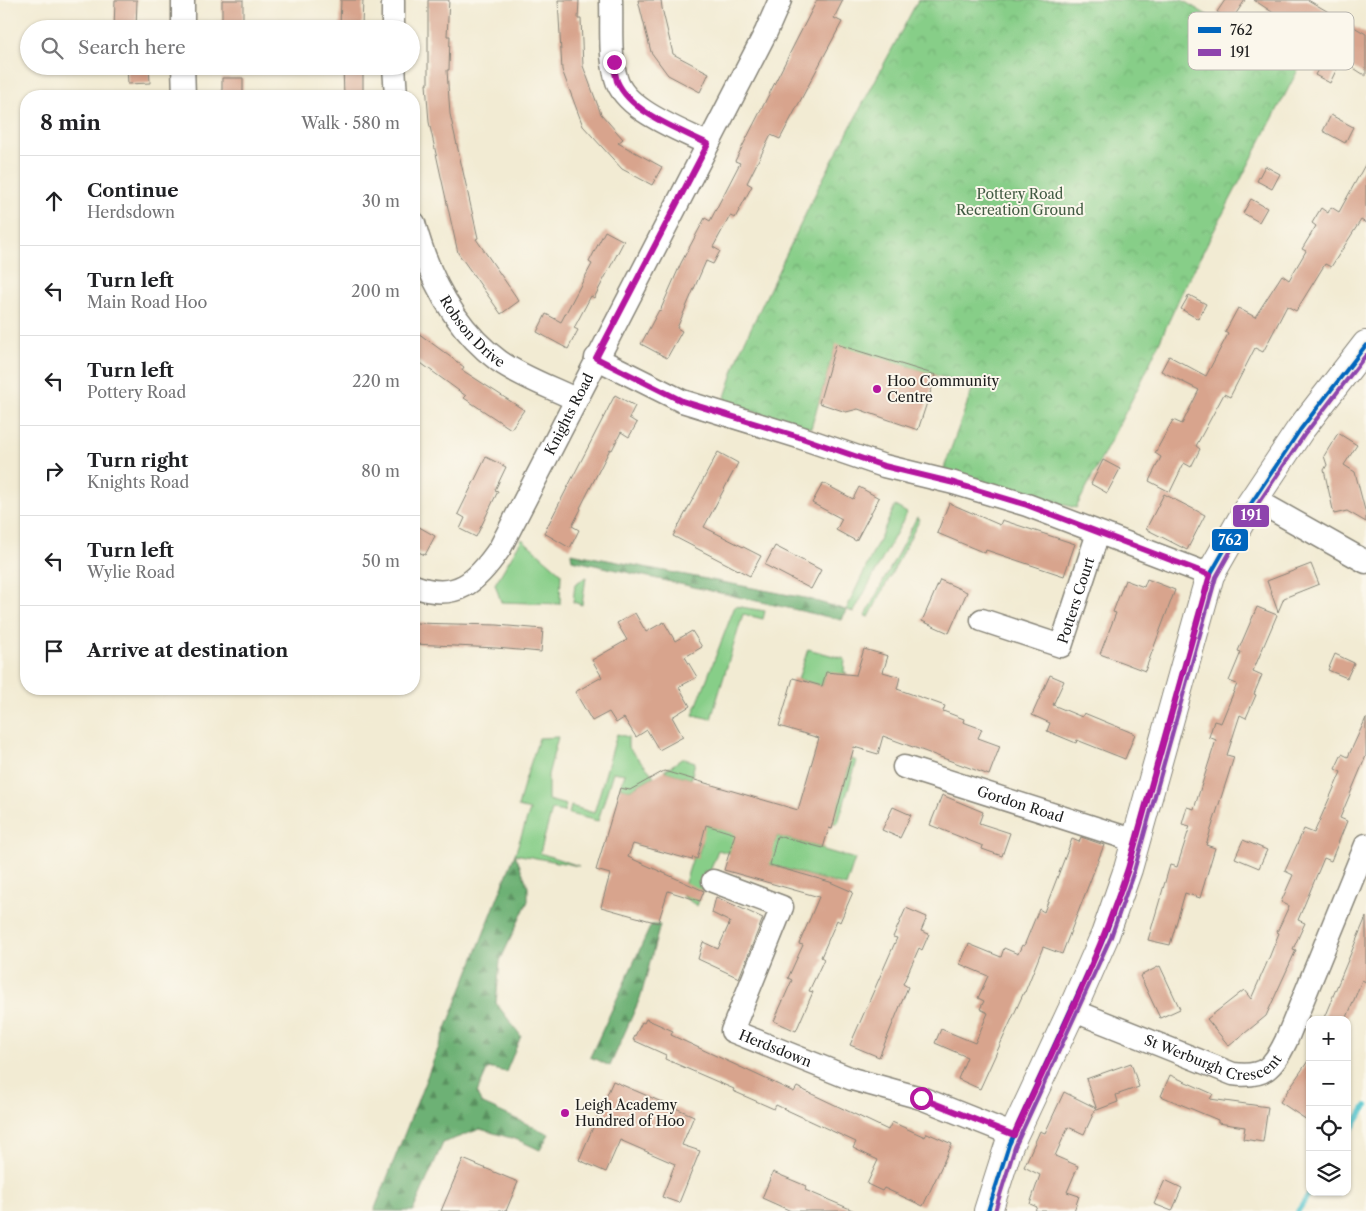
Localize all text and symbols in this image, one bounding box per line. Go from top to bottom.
legend [1188,12,1354,70]
search box [20,20,420,75]
text: 762 [1230,21,1253,39]
icon: search [38,34,66,62]
text: Search here [78,36,186,59]
text: 191 [1230,43,1250,61]
route end [603,51,626,74]
text: 8 min [40,110,101,135]
text: Walk · 580 m [301,113,400,133]
text: Continue [87,179,179,202]
park label: Pottery Road Recreation Ground [956,185,1085,219]
icon: ahead [40,187,68,215]
text: 30 m [362,191,400,211]
text: Herdsdown [87,202,175,222]
text: Turn left [87,269,174,292]
icon: left [40,277,68,305]
text: 200 m [351,281,400,301]
text: Main Road Hoo [87,292,207,312]
street label: Robson Drive [436,292,509,371]
text: Turn left [87,359,174,382]
icon: left [40,367,68,395]
street label: Knights Road [541,370,598,458]
text: 220 m [352,371,400,391]
place label: Hoo Community Centre [887,372,1000,406]
text: Pottery Road [87,382,186,402]
marker: Hoo Community Centre [871,383,883,395]
text: Turn right [87,449,188,472]
icon: right [40,457,68,485]
text: 80 m [361,461,400,481]
text: Knights Road [87,472,189,492]
line badge: 191 [1232,504,1270,528]
text: 191 [1241,506,1262,524]
line badge: 762 [1211,528,1249,552]
text: 762 [1218,531,1242,549]
text: Turn left [87,539,174,562]
icon: left [40,547,68,575]
text: 50 m [362,551,400,571]
street label: Potters Court [1053,555,1098,646]
text: Wylie Road [87,562,175,582]
icon: arrive [40,637,68,665]
text: Arrive at destination [87,639,288,662]
street label: Gordon Road [975,782,1066,826]
map controls [1306,1016,1351,1196]
button: + [1306,1016,1351,1061]
street label: Herdsdown [736,1026,815,1071]
street label: St Werburgh Crescent [1142,1031,1285,1084]
button: − [1306,1061,1351,1106]
route start [910,1087,933,1110]
place label: Leigh Academy Hundred of Hoo [575,1096,685,1130]
button: locate [1306,1106,1351,1151]
marker: Leigh Academy Hundred of Hoo [559,1107,571,1119]
button: layers [1306,1151,1351,1196]

